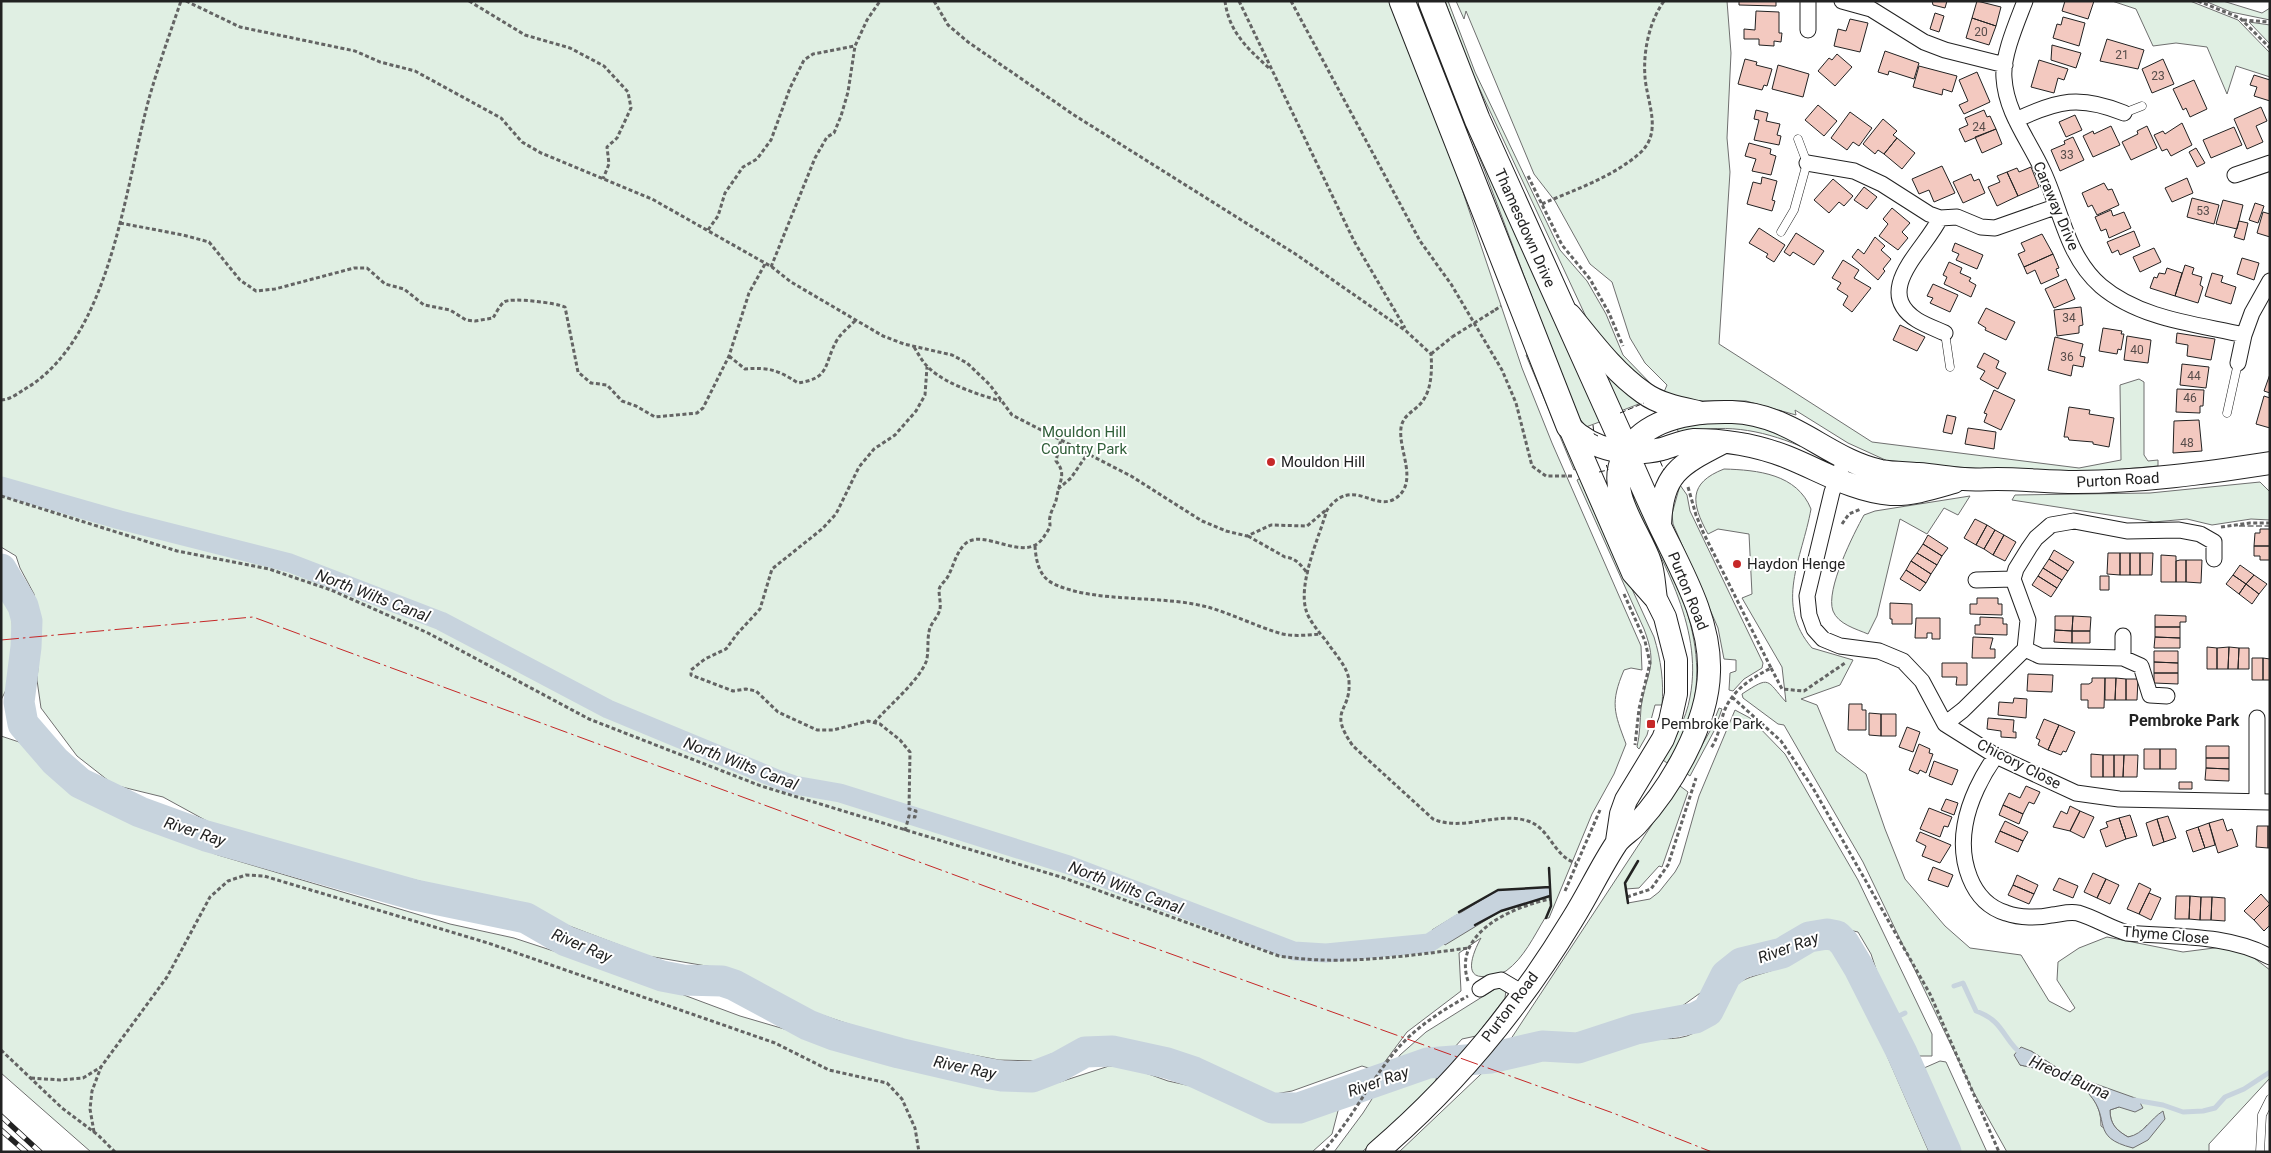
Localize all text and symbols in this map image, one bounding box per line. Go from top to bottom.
house number: 20 [1974,25,1988,39]
house number: 21 [2115,48,2129,62]
house number: 23 [2151,69,2165,83]
house number: 24 [1972,120,1986,134]
house number: 33 [2060,148,2074,162]
street label: Caraway Drive [2029,159,2083,253]
street label: Thamesdown Drive [1491,166,1559,290]
house number: 53 [2196,204,2210,218]
house number: 34 [2062,311,2076,325]
house number: 40 [2130,343,2144,357]
house number: 36 [2060,350,2074,364]
house number: 44 [2187,369,2201,383]
house number: 46 [2183,391,2197,405]
park label: Mouldon Hill Country Park [1041,423,1127,458]
house number: 48 [2180,436,2194,450]
place label: Mouldon Hill [1281,453,1365,471]
marker: Mouldon Hill [1265,456,1277,468]
street label: Purton Road [2076,469,2160,491]
street label: Purton Road [1664,549,1712,633]
place label: Haydon Henge [1747,555,1845,573]
marker: Haydon Henge [1731,558,1743,570]
water label: North Wilts Canal [313,565,433,626]
district label: Pembroke Park [2129,711,2240,730]
place label: Pembroke Park [1661,715,1763,733]
marker: Pembroke Park [1645,718,1657,730]
water label: North Wilts Canal [681,733,801,794]
street label: Chicory Close [1974,735,2064,793]
water label: River Ray [162,813,229,851]
water label: North Wilts Canal [1066,857,1186,918]
street label: Thyme Close [2122,922,2210,948]
water label: River Ray [549,924,615,967]
water label: River Ray [1755,927,1822,967]
street label: Purton Road [1478,968,1542,1046]
water label: Hreod Burna [2026,1051,2113,1104]
water label: River Ray [932,1052,999,1084]
water label: River Ray [1345,1062,1412,1101]

